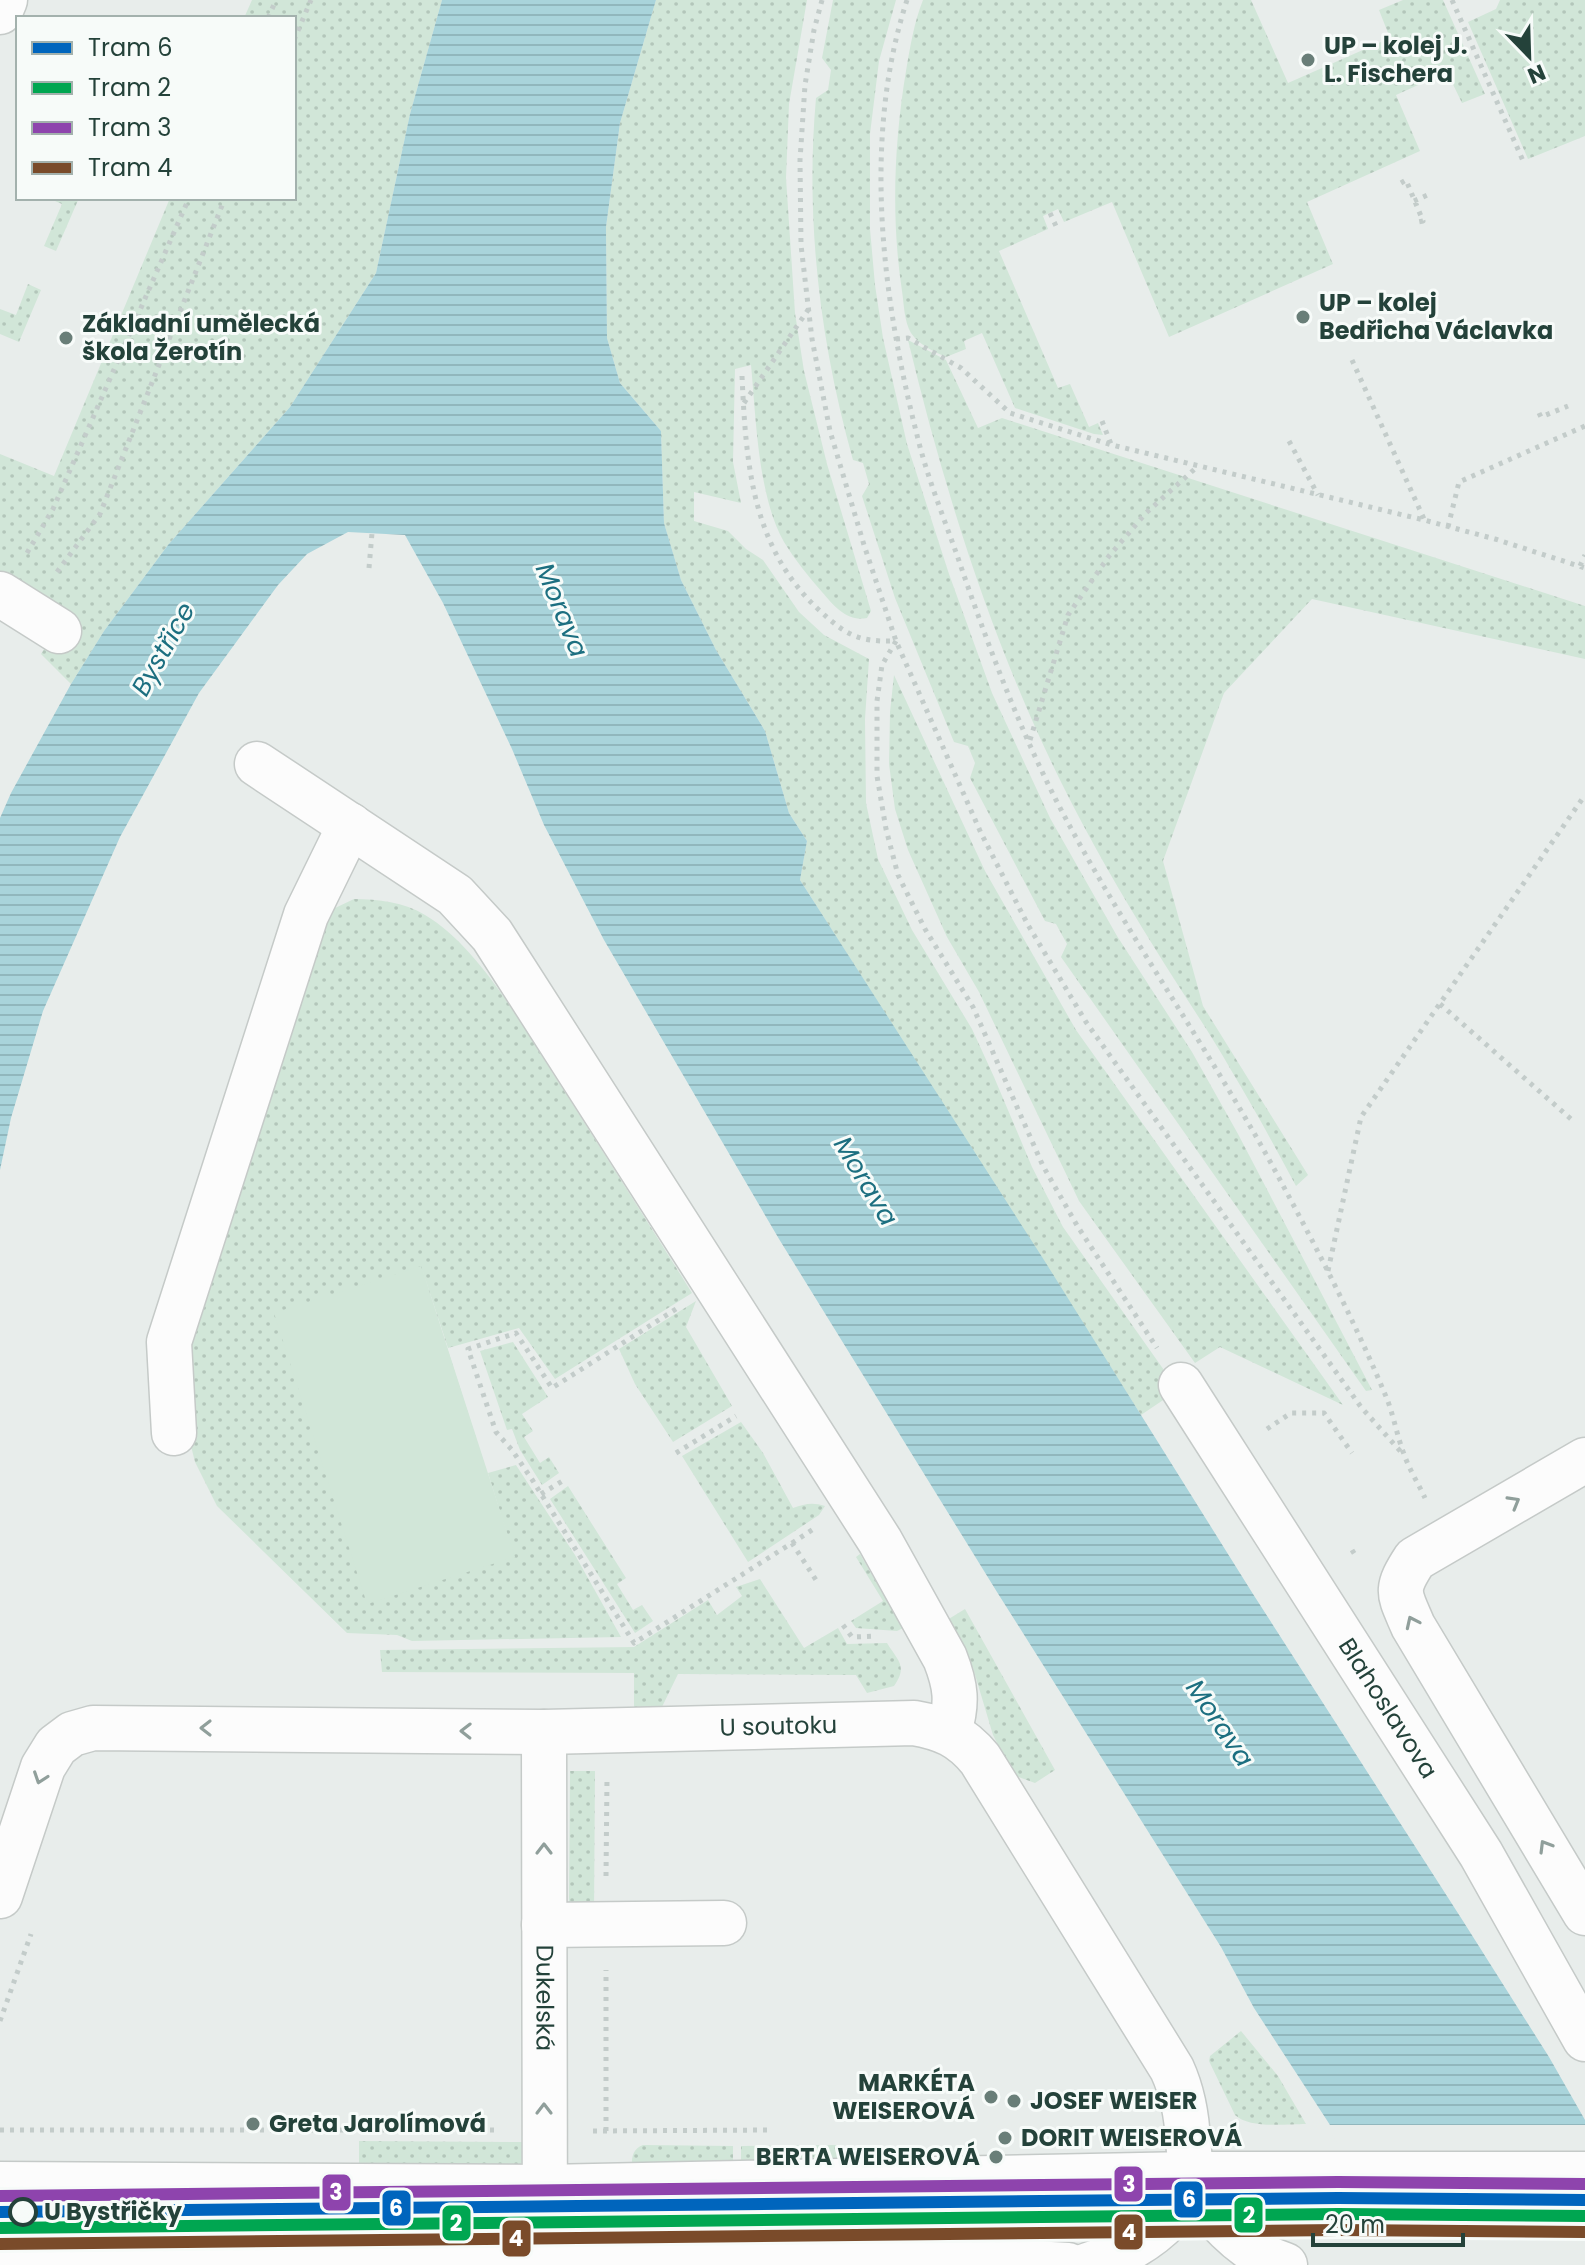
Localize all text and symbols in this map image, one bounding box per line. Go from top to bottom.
legend [16,16,296,200]
north arrow [1489,16,1569,96]
place label: UP – kolej J. L. Fischera [1324,29,1468,90]
text: Tram 6 [88,31,173,64]
marker: UP – kolej J. L. Fischera [1299,51,1317,69]
text: N [1523,56,1550,91]
text: Tram 2 [88,71,171,104]
text: Tram 3 [88,111,171,144]
text: Tram 4 [88,151,172,184]
place label: UP – kolej Bedřicha Václavka [1319,286,1553,347]
place label: Základní umělecká škola Žerotín [82,307,320,368]
marker: UP – kolej Bedřicha Václavka [1294,308,1312,326]
marker: Základní umělecká škola Žerotín [57,329,75,347]
water label: Morava [527,558,597,662]
water label: Bystřice [123,596,203,702]
water label: Morava [825,1130,907,1232]
one-way arrow [1506,1496,1521,1511]
one-way arrow [1406,1616,1422,1631]
street label: Blahoslavova [1331,1632,1446,1785]
water label: Morava [1178,1672,1262,1774]
street label: U soutoku [719,1708,838,1744]
one-way arrow [199,1719,212,1737]
one-way arrow [459,1722,472,1740]
one-way arrow [33,1770,49,1784]
one-way arrow [1539,1840,1555,1855]
one-way arrow [535,1842,553,1855]
street label: Dukelská [528,1945,562,2051]
place label: MARKÉTA WEISEROVÁ [832,2066,975,2127]
place label: JOSEF WEISER [1030,2084,1197,2117]
marker: MARKÉTA WEISEROVÁ [982,2088,1000,2106]
marker: JOSEF WEISER [1005,2092,1023,2110]
one-way arrow [535,2102,553,2115]
place label: Greta Jarolímová [269,2107,486,2140]
marker: Greta Jarolímová [244,2115,262,2133]
place label: DORIT WEISEROVÁ [1021,2121,1242,2154]
marker: DORIT WEISEROVÁ [996,2129,1014,2147]
place label: BERTA WEISEROVÁ [756,2140,980,2173]
marker: BERTA WEISEROVÁ [987,2148,1005,2166]
line badge: 3 [1113,2165,1144,2203]
text: 3 [1122,2169,1136,2200]
line badge: 3 [321,2173,352,2212]
text: 3 [329,2177,343,2208]
line badge: 6 [1173,2180,1204,2219]
text: 6 [1182,2184,1196,2215]
line badge: 6 [381,2189,412,2227]
text: 6 [389,2193,403,2224]
place label: U Bystřičky [44,2195,183,2228]
line badge: 2 [1233,2196,1264,2234]
scale bar [1313,2197,1463,2247]
marker: U Bystřičky [9,2198,37,2226]
text: 2 [1243,2200,1255,2231]
line badge: 2 [441,2204,472,2242]
text: 2 [450,2208,462,2239]
text: 20 m [1325,2208,1385,2241]
line badge: 4 [1113,2213,1144,2251]
text: 4 [1122,2217,1137,2248]
line badge: 4 [501,2219,532,2258]
text: 4 [509,2223,524,2254]

